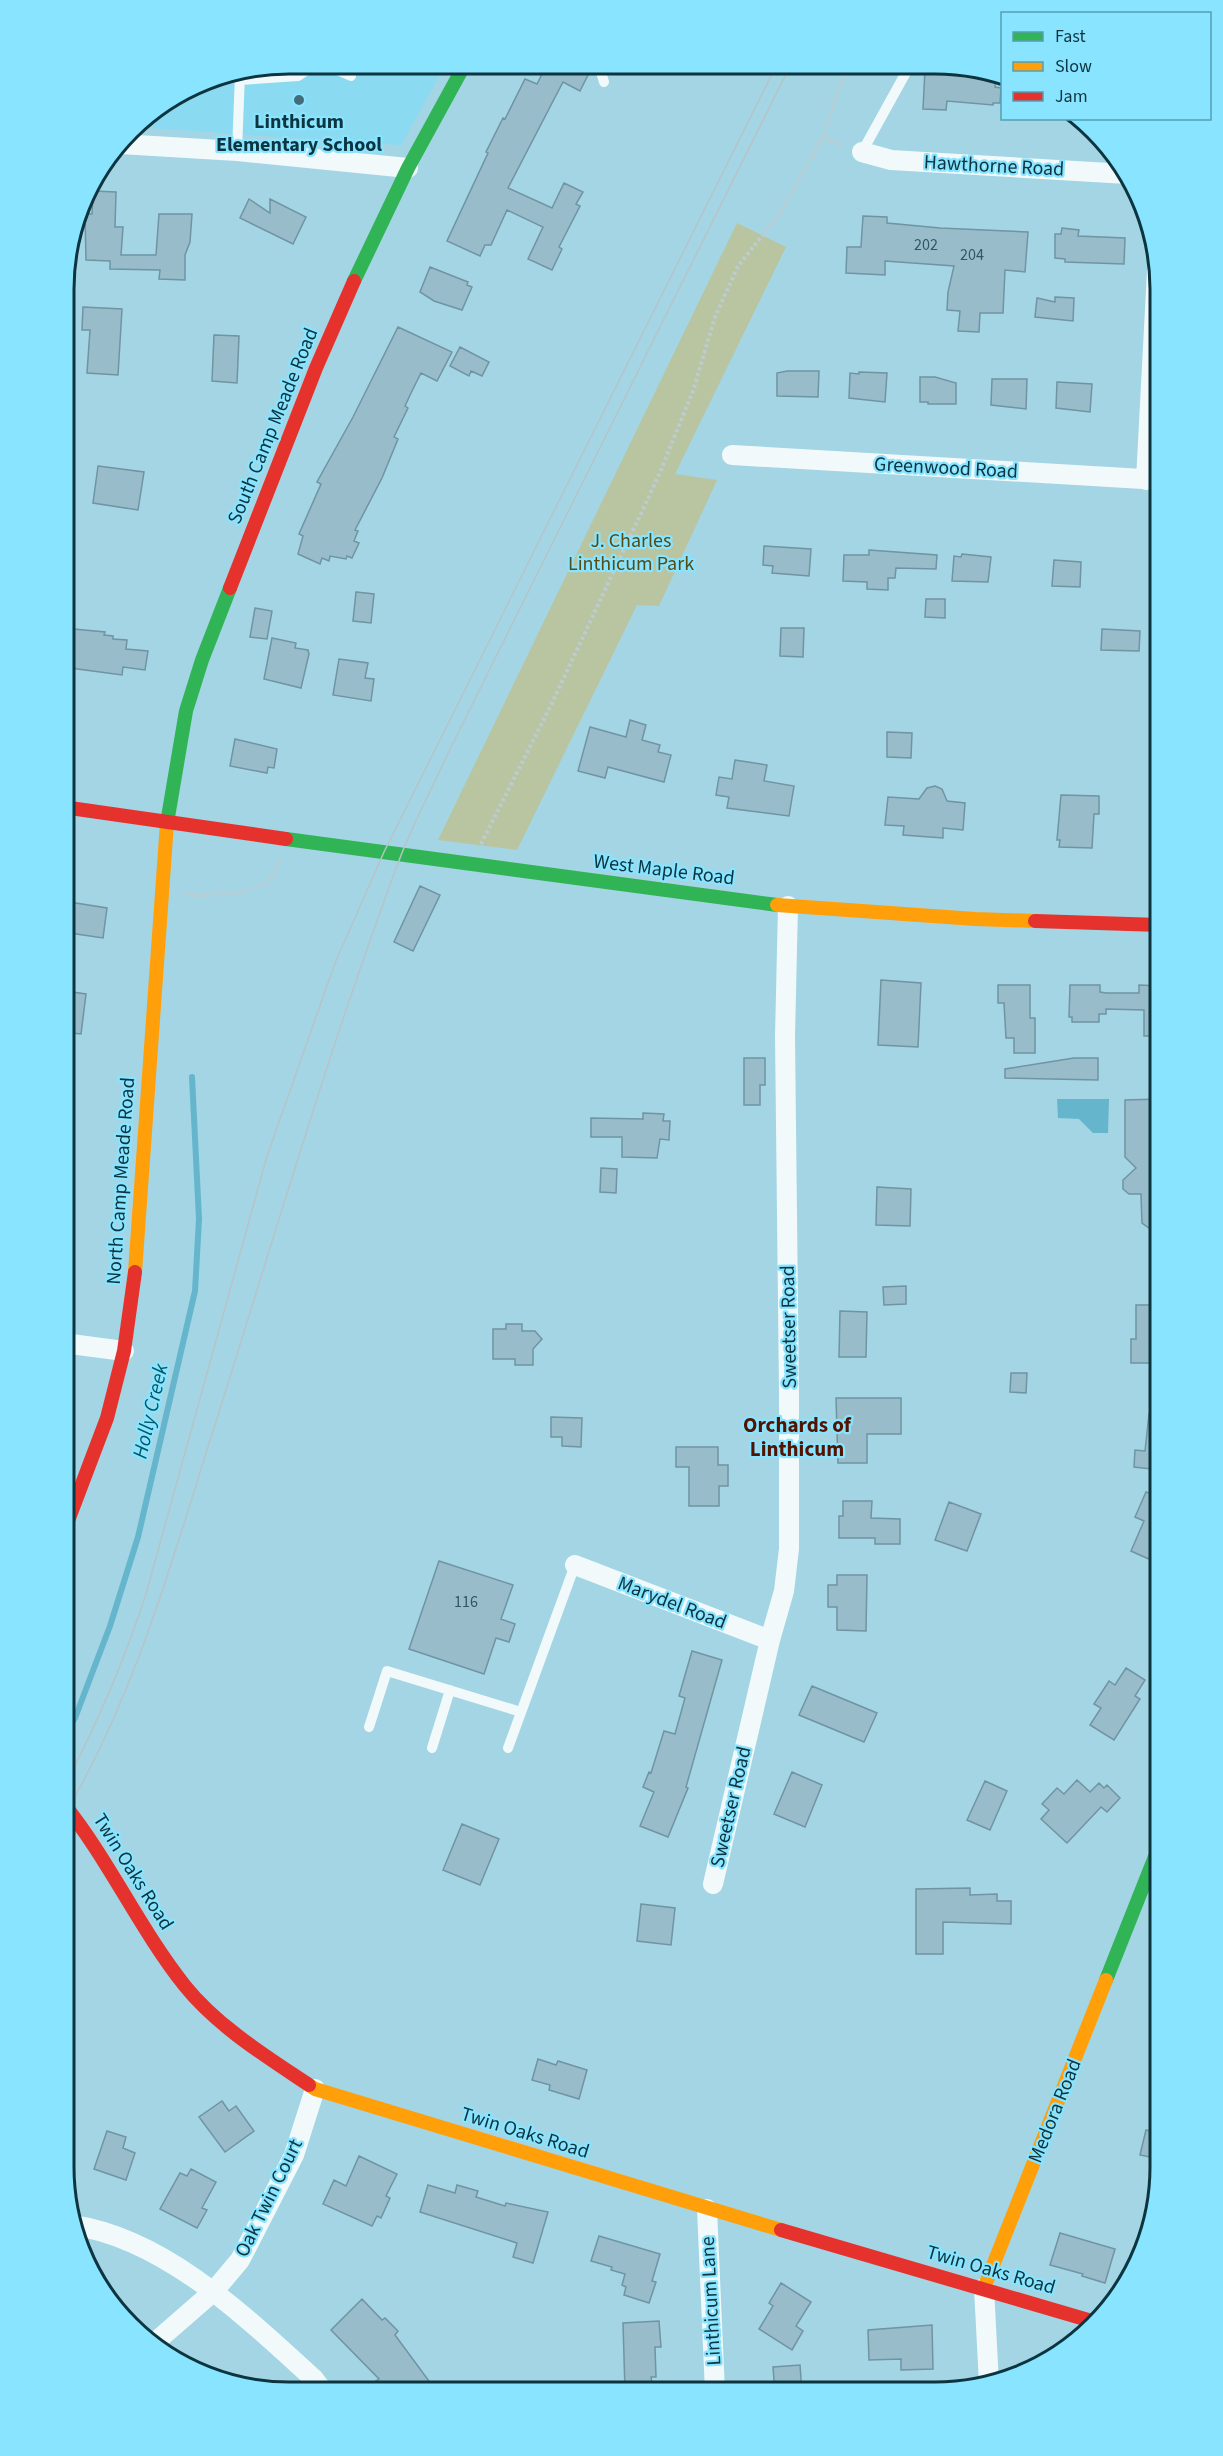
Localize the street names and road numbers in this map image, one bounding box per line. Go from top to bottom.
street label: Hawthorne Road [923,148,1065,184]
street label: South Camp Meade Road [221,324,325,528]
street label: Greenwood Road [873,450,1019,486]
street label: West Maple Road [592,847,736,893]
street label: North Camp Meade Road [100,1076,142,1286]
street label: Sweetser Road [774,1265,804,1389]
street label: Marydel Road [614,1569,730,1637]
street label: Sweetser Road [703,1744,759,1870]
street label: Twin Oaks Road [86,1808,180,1936]
street label: Medora Road [1021,2055,1089,2167]
street label: Twin Oaks Road [457,2100,593,2166]
street label: Oak Twin Court [228,2134,310,2262]
street label: Linthicum Lane [694,2236,728,2366]
street label: Twin Oaks Road [923,2238,1059,2302]

